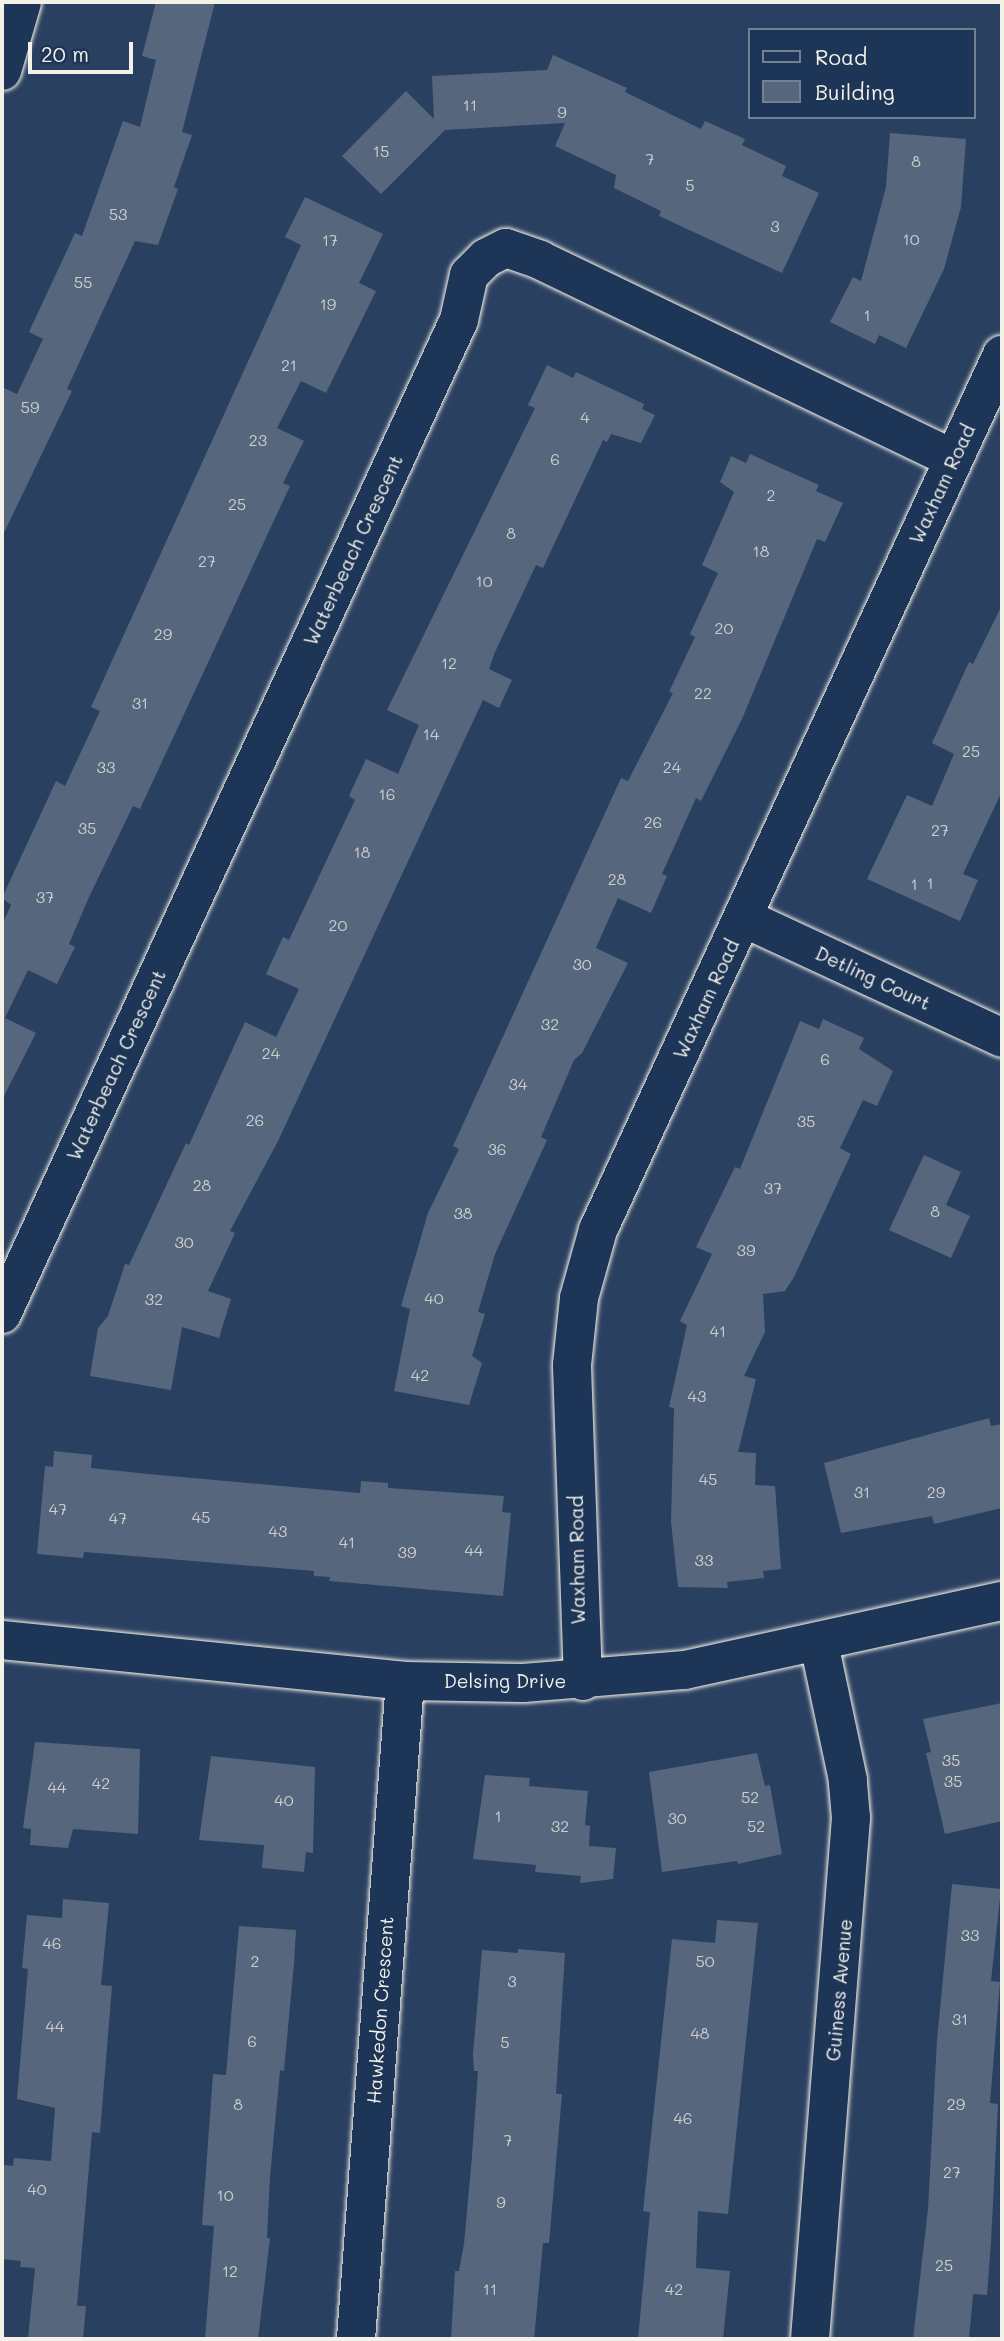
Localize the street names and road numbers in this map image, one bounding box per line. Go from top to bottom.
street label: Waxham Road [904,421,980,547]
street label: Waterbeach Crescent [299,451,407,649]
street label: Waxham Road [668,936,744,1062]
street label: Detling Court [812,941,934,1015]
street label: Waterbeach Crescent [62,966,170,1164]
street label: Waxham Road [564,1495,590,1625]
street label: Delsing Drive [444,1670,566,1692]
street label: Hawkedon Crescent [362,1916,398,2104]
street label: Guiness Avenue [821,1918,857,2062]

